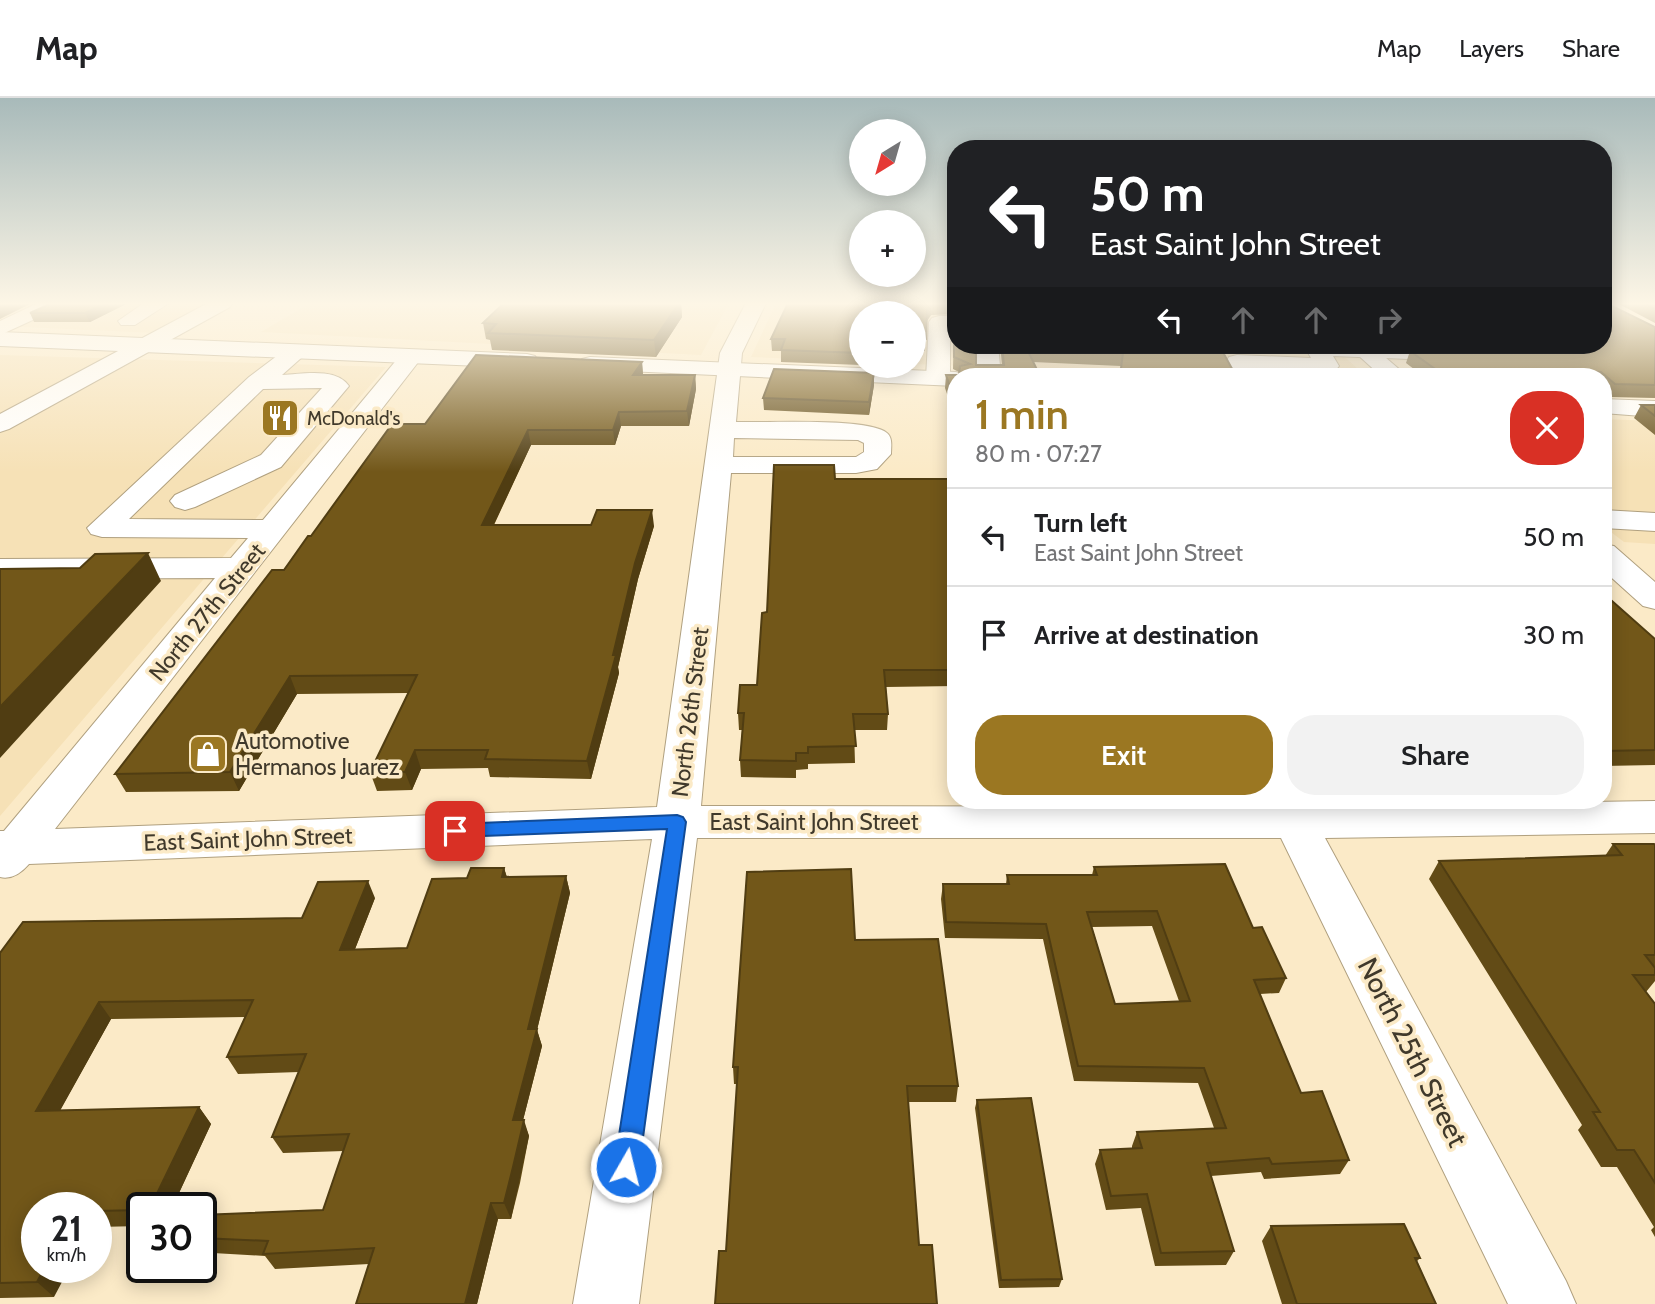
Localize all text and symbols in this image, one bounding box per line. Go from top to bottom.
text: Map [35,28,98,68]
text: Map [1377,34,1421,63]
text: Layers [1459,34,1524,63]
text: Share [1562,34,1620,63]
north arrow [849,119,926,196]
map controls [849,119,926,378]
text: 50 m [1090,164,1205,223]
icon: left [975,168,1066,259]
button: + [849,210,926,287]
text: East Saint John Street [1090,224,1381,263]
button: − [849,301,926,378]
icon: left [1151,301,1189,339]
icon: ahead [1224,301,1262,339]
icon: ahead [1297,301,1335,339]
icon: right [1370,301,1408,339]
text: 1 min [975,388,1069,440]
button: close [1510,391,1584,465]
restaurant icon: McDonald's [259,397,301,439]
place label: McDonald's [307,407,401,430]
text: 80 m · 07:27 [975,440,1102,468]
text: Turn left [1034,507,1127,539]
icon: left [975,518,1013,556]
text: 50 m [1523,521,1584,553]
street label: North 27th Street [143,537,271,687]
text: East Saint John Street [1034,539,1243,567]
icon: arrive [975,616,1013,654]
text: Arrive at destination [1034,619,1259,651]
text: 30 m [1523,619,1584,651]
street label: North 26th Street [666,625,714,798]
button: Exit [975,715,1273,795]
button: Share [1287,715,1584,795]
place label: Automotive Hermanos Juarez [235,727,400,781]
shop icon: Automotive Hermanos Juarez [187,733,229,775]
pin [425,801,485,861]
street label: East Saint John Street [710,808,919,836]
icon: arrive [436,812,474,850]
street label: East Saint John Street [143,821,353,857]
street label: North 25th Street [1351,952,1475,1152]
position arrow [589,1130,663,1204]
speed limit sign: 30 [126,1192,217,1283]
text: 21 [51,1207,82,1250]
text: km/h [47,1244,86,1266]

